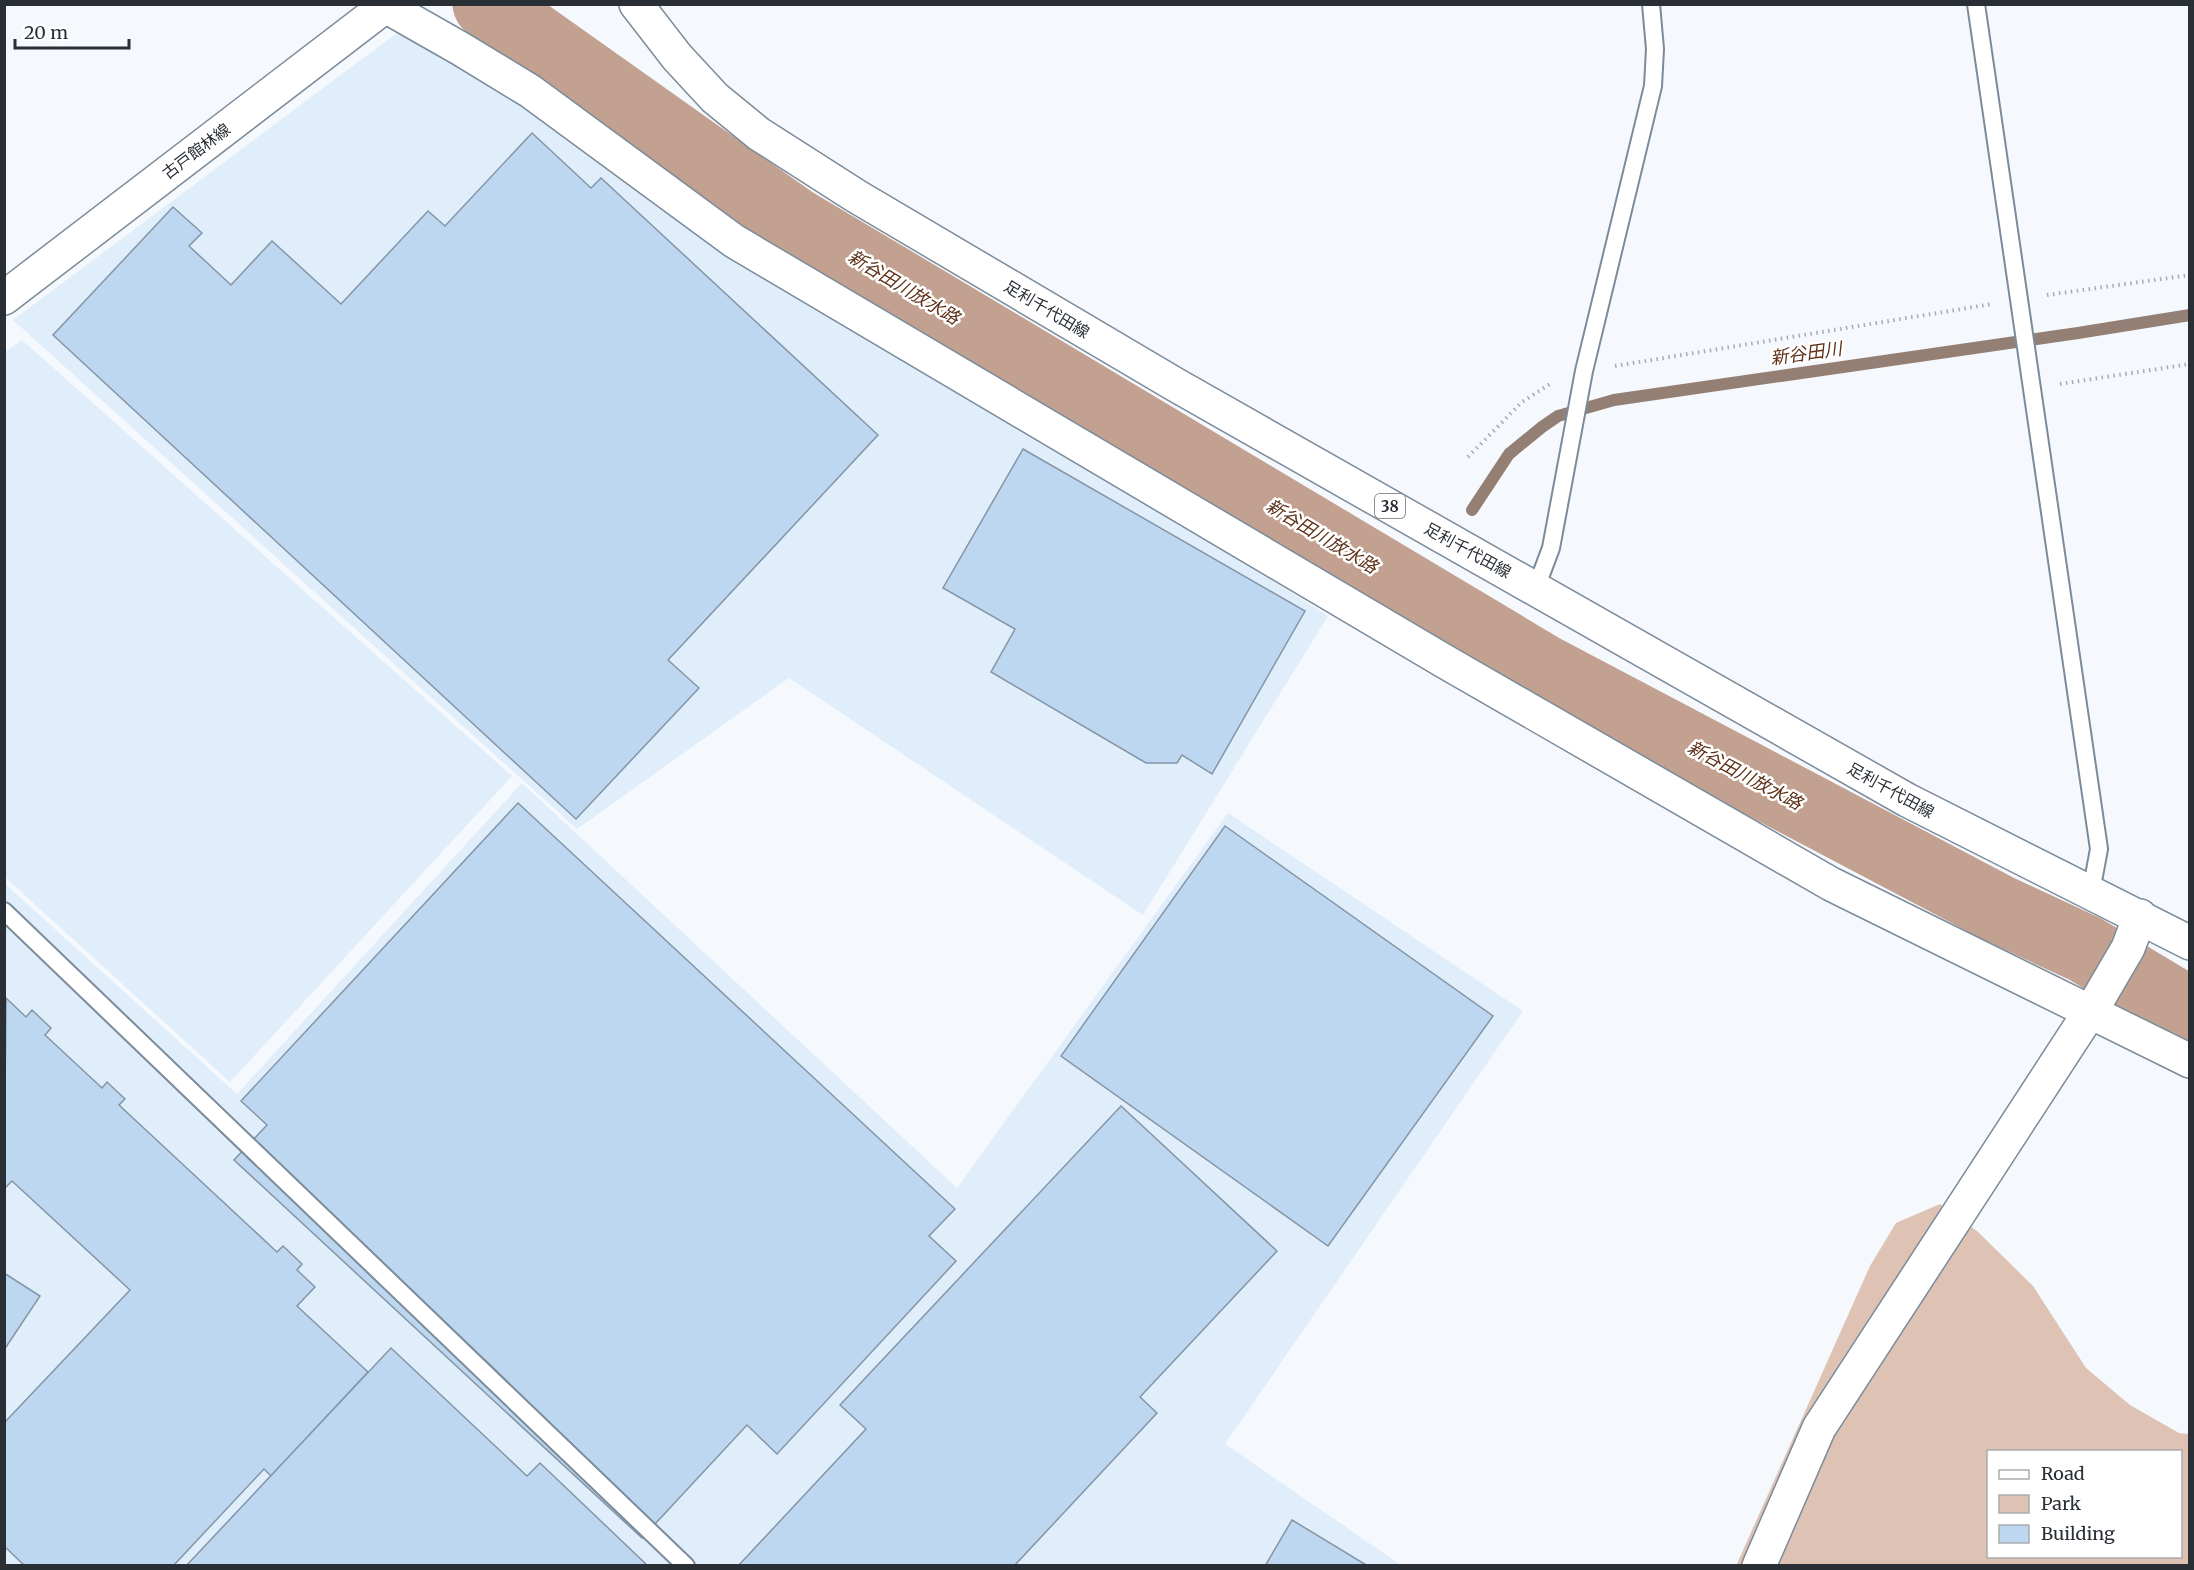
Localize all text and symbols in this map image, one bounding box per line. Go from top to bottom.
scale bar [15,12,129,50]
text: 20 m [24,21,68,44]
street label: 古戸館林線 [158,119,234,183]
water label: 新谷田川放水路 [844,245,966,330]
street label: 足利千代田線 [1001,276,1093,342]
water label: 新谷田川 [1769,336,1845,369]
water label: 新谷田川放水路 [1262,494,1384,579]
road number: 38 [1375,494,1405,518]
street label: 足利千代田線 [1421,518,1515,582]
water label: 新谷田川放水路 [1684,735,1808,816]
street label: 足利千代田線 [1844,758,1938,822]
legend [1987,1450,2182,1558]
text: Road [2041,1462,2085,1485]
text: Park [2041,1492,2082,1515]
text: Building [2041,1522,2115,1545]

